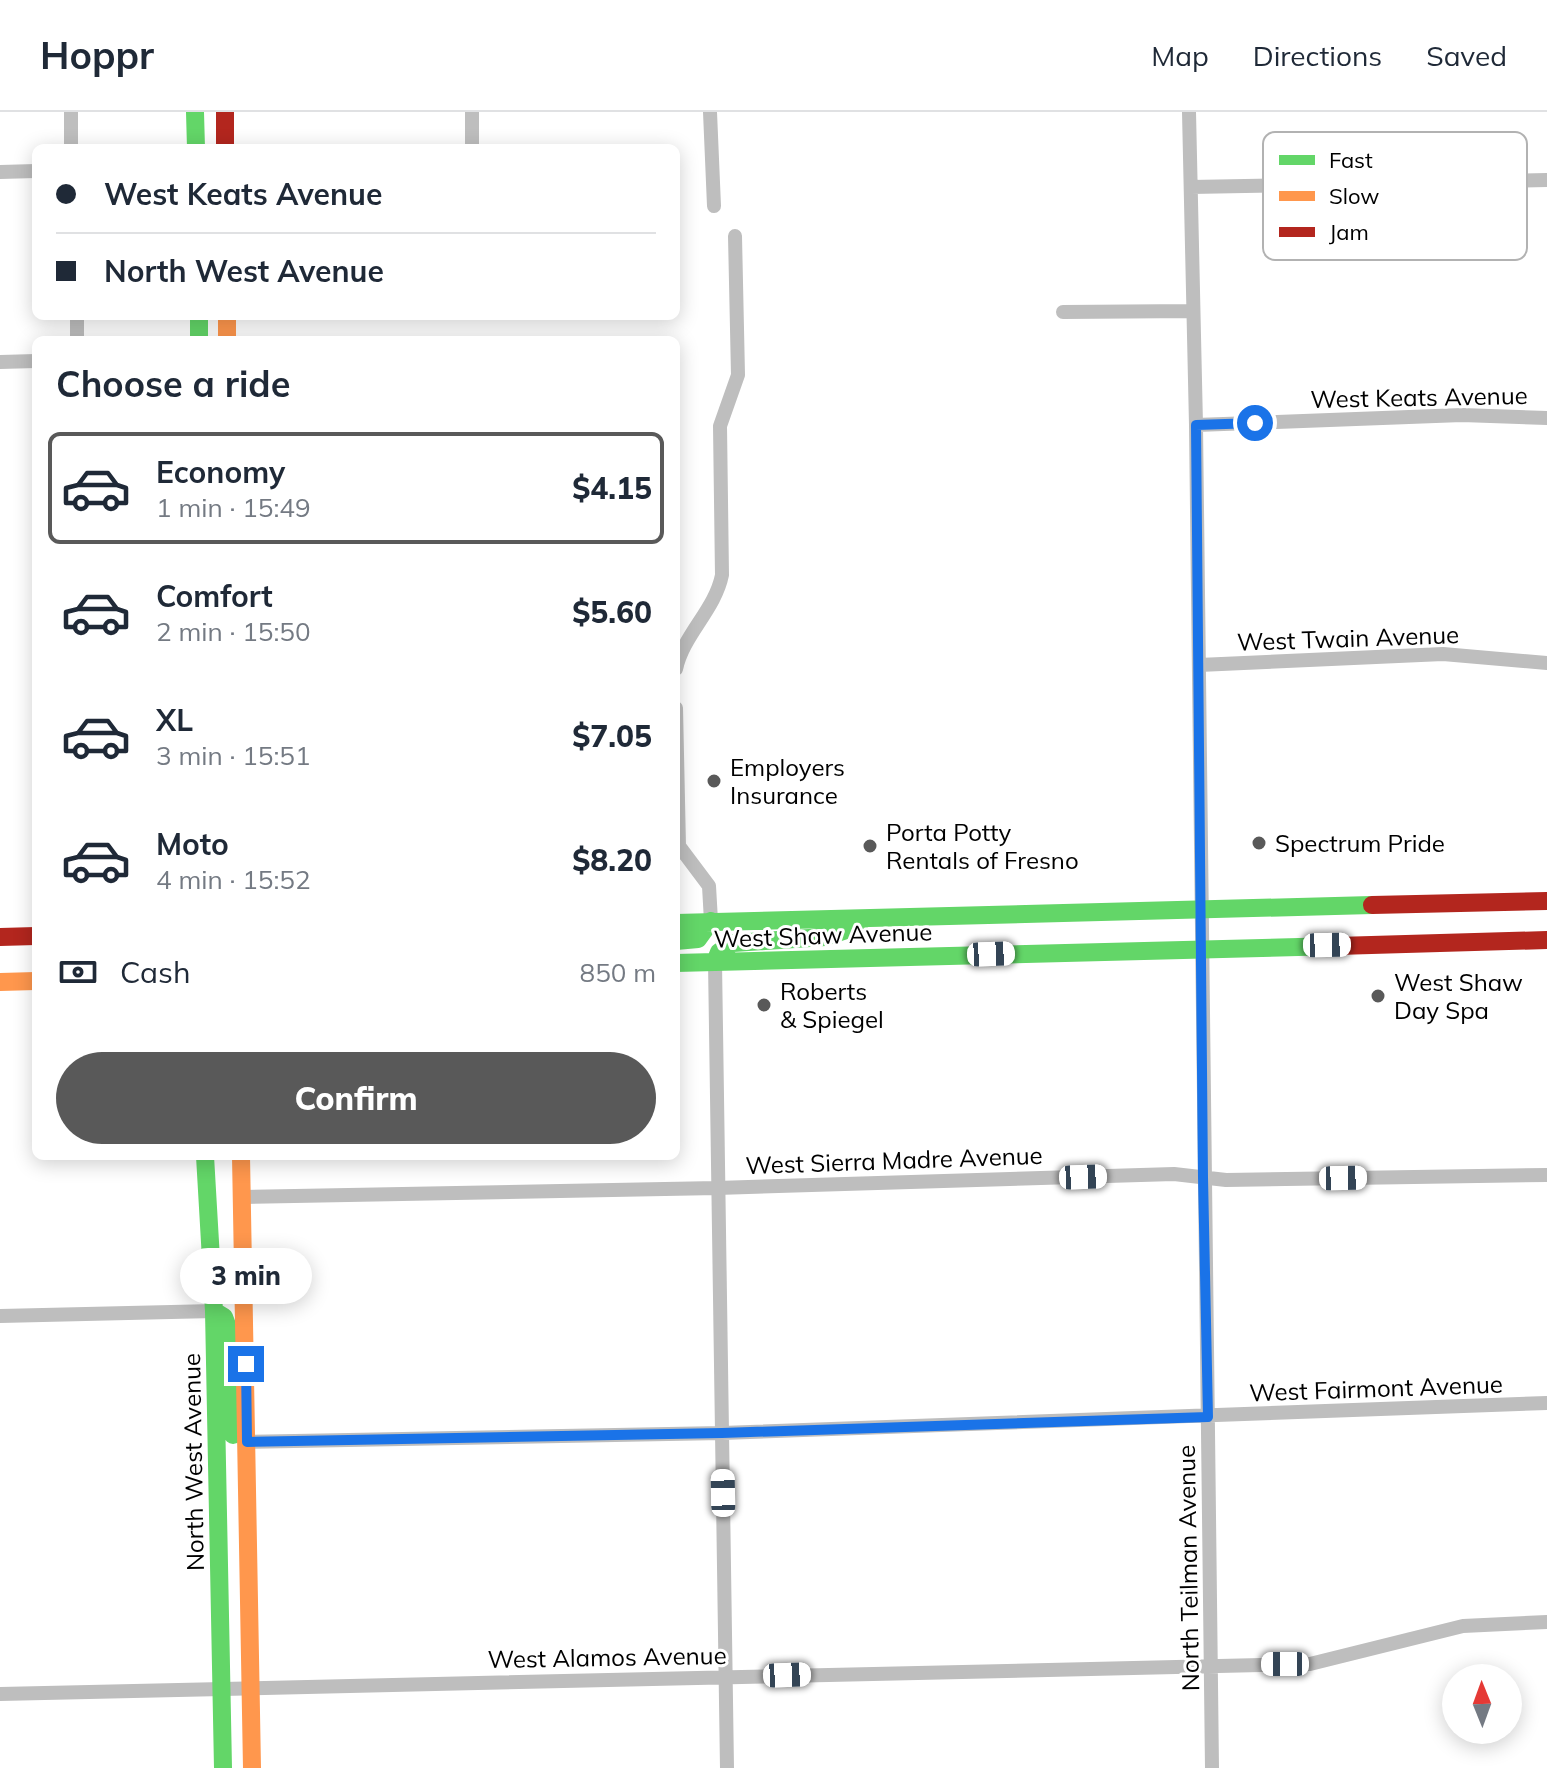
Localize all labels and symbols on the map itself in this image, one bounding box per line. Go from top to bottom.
legend [1263,132,1527,260]
text: Fast [1329,146,1373,174]
text: Slow [1329,182,1379,210]
text: Jam [1329,218,1369,246]
street label: West Keats Avenue [1310,380,1528,414]
route start [1237,405,1273,441]
street label: West Twain Avenue [1236,619,1460,657]
place label: Employers Insurance [730,752,845,810]
marker: Employers Insurance [705,772,723,790]
place label: Porta Potty Rentals of Fresno [886,817,1079,875]
place label: Spectrum Pride [1275,828,1445,858]
marker: Spectrum Pride [1250,834,1268,852]
marker: Porta Potty Rentals of Fresno [861,837,879,855]
street label: West Shaw Avenue [713,916,933,954]
car [1303,933,1351,957]
car [967,941,1015,967]
place label: West Shaw Day Spa [1394,967,1523,1025]
place label: Roberts & Spiegel [780,976,884,1034]
marker: West Shaw Day Spa [1369,987,1387,1005]
marker: Roberts & Spiegel [755,996,773,1014]
street label: West Sierra Madre Avenue [745,1140,1043,1180]
car [1059,1164,1107,1190]
car [1319,1166,1367,1190]
callout: 3 min [180,1248,312,1304]
route end [228,1346,264,1382]
street label: North West Avenue [176,1353,210,1571]
street label: West Fairmont Avenue [1249,1369,1503,1407]
street label: North Teilman Avenue [1171,1445,1205,1691]
car [711,1469,735,1517]
street label: West Alamos Avenue [487,1640,727,1674]
car [1261,1652,1309,1676]
car [763,1662,811,1688]
north arrow [1442,1664,1522,1744]

